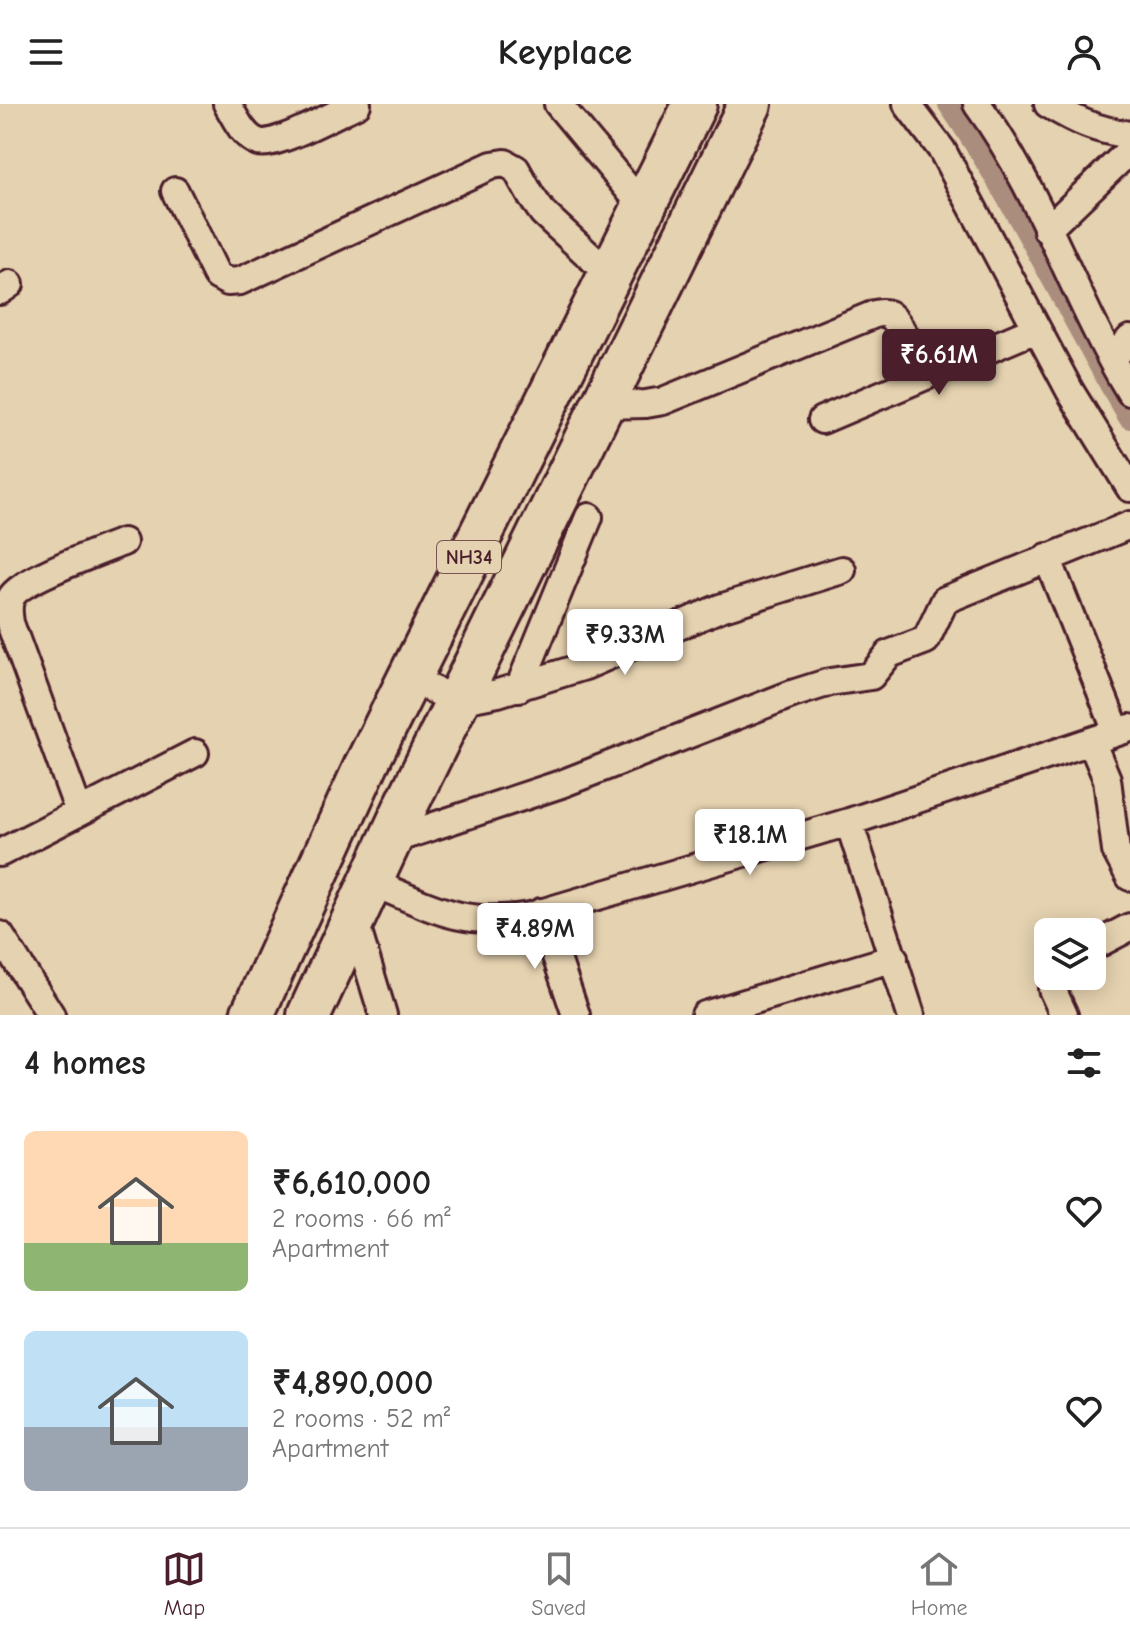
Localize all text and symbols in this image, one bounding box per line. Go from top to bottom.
icon: menu [24,30,68,74]
icon: person [1062,30,1106,74]
text: Keyplace [498,32,632,73]
pin: ₹6.61M [874,329,1004,397]
text: ₹6.61M [900,340,978,370]
road number: NH34 [437,541,501,573]
pin: ₹9.33M [560,609,690,677]
text: ₹9.33M [585,620,665,650]
pin: ₹18.1M [685,809,815,877]
text: ₹18.1M [713,820,787,850]
pin: ₹4.89M [470,903,600,971]
text: ₹4.89M [495,914,575,944]
map controls [1034,918,1106,990]
button: layers [1034,918,1106,990]
icon: filters [1062,1041,1106,1085]
text: 4 homes [24,1043,146,1083]
icon: home [88,1163,184,1259]
text: ₹6,610,000 [272,1163,431,1203]
icon: heart [1062,1189,1106,1233]
text: 2 rooms · 66 m² [272,1204,451,1234]
text: Apartment [272,1234,388,1264]
icon: home [88,1363,184,1459]
text: ₹4,890,000 [272,1363,433,1403]
icon: heart [1062,1389,1106,1433]
text: 2 rooms · 52 m² [272,1404,450,1434]
text: Apartment [272,1434,388,1464]
tab: Map [162,1547,206,1621]
tab: Saved [531,1547,586,1621]
tab: Home [911,1547,968,1621]

